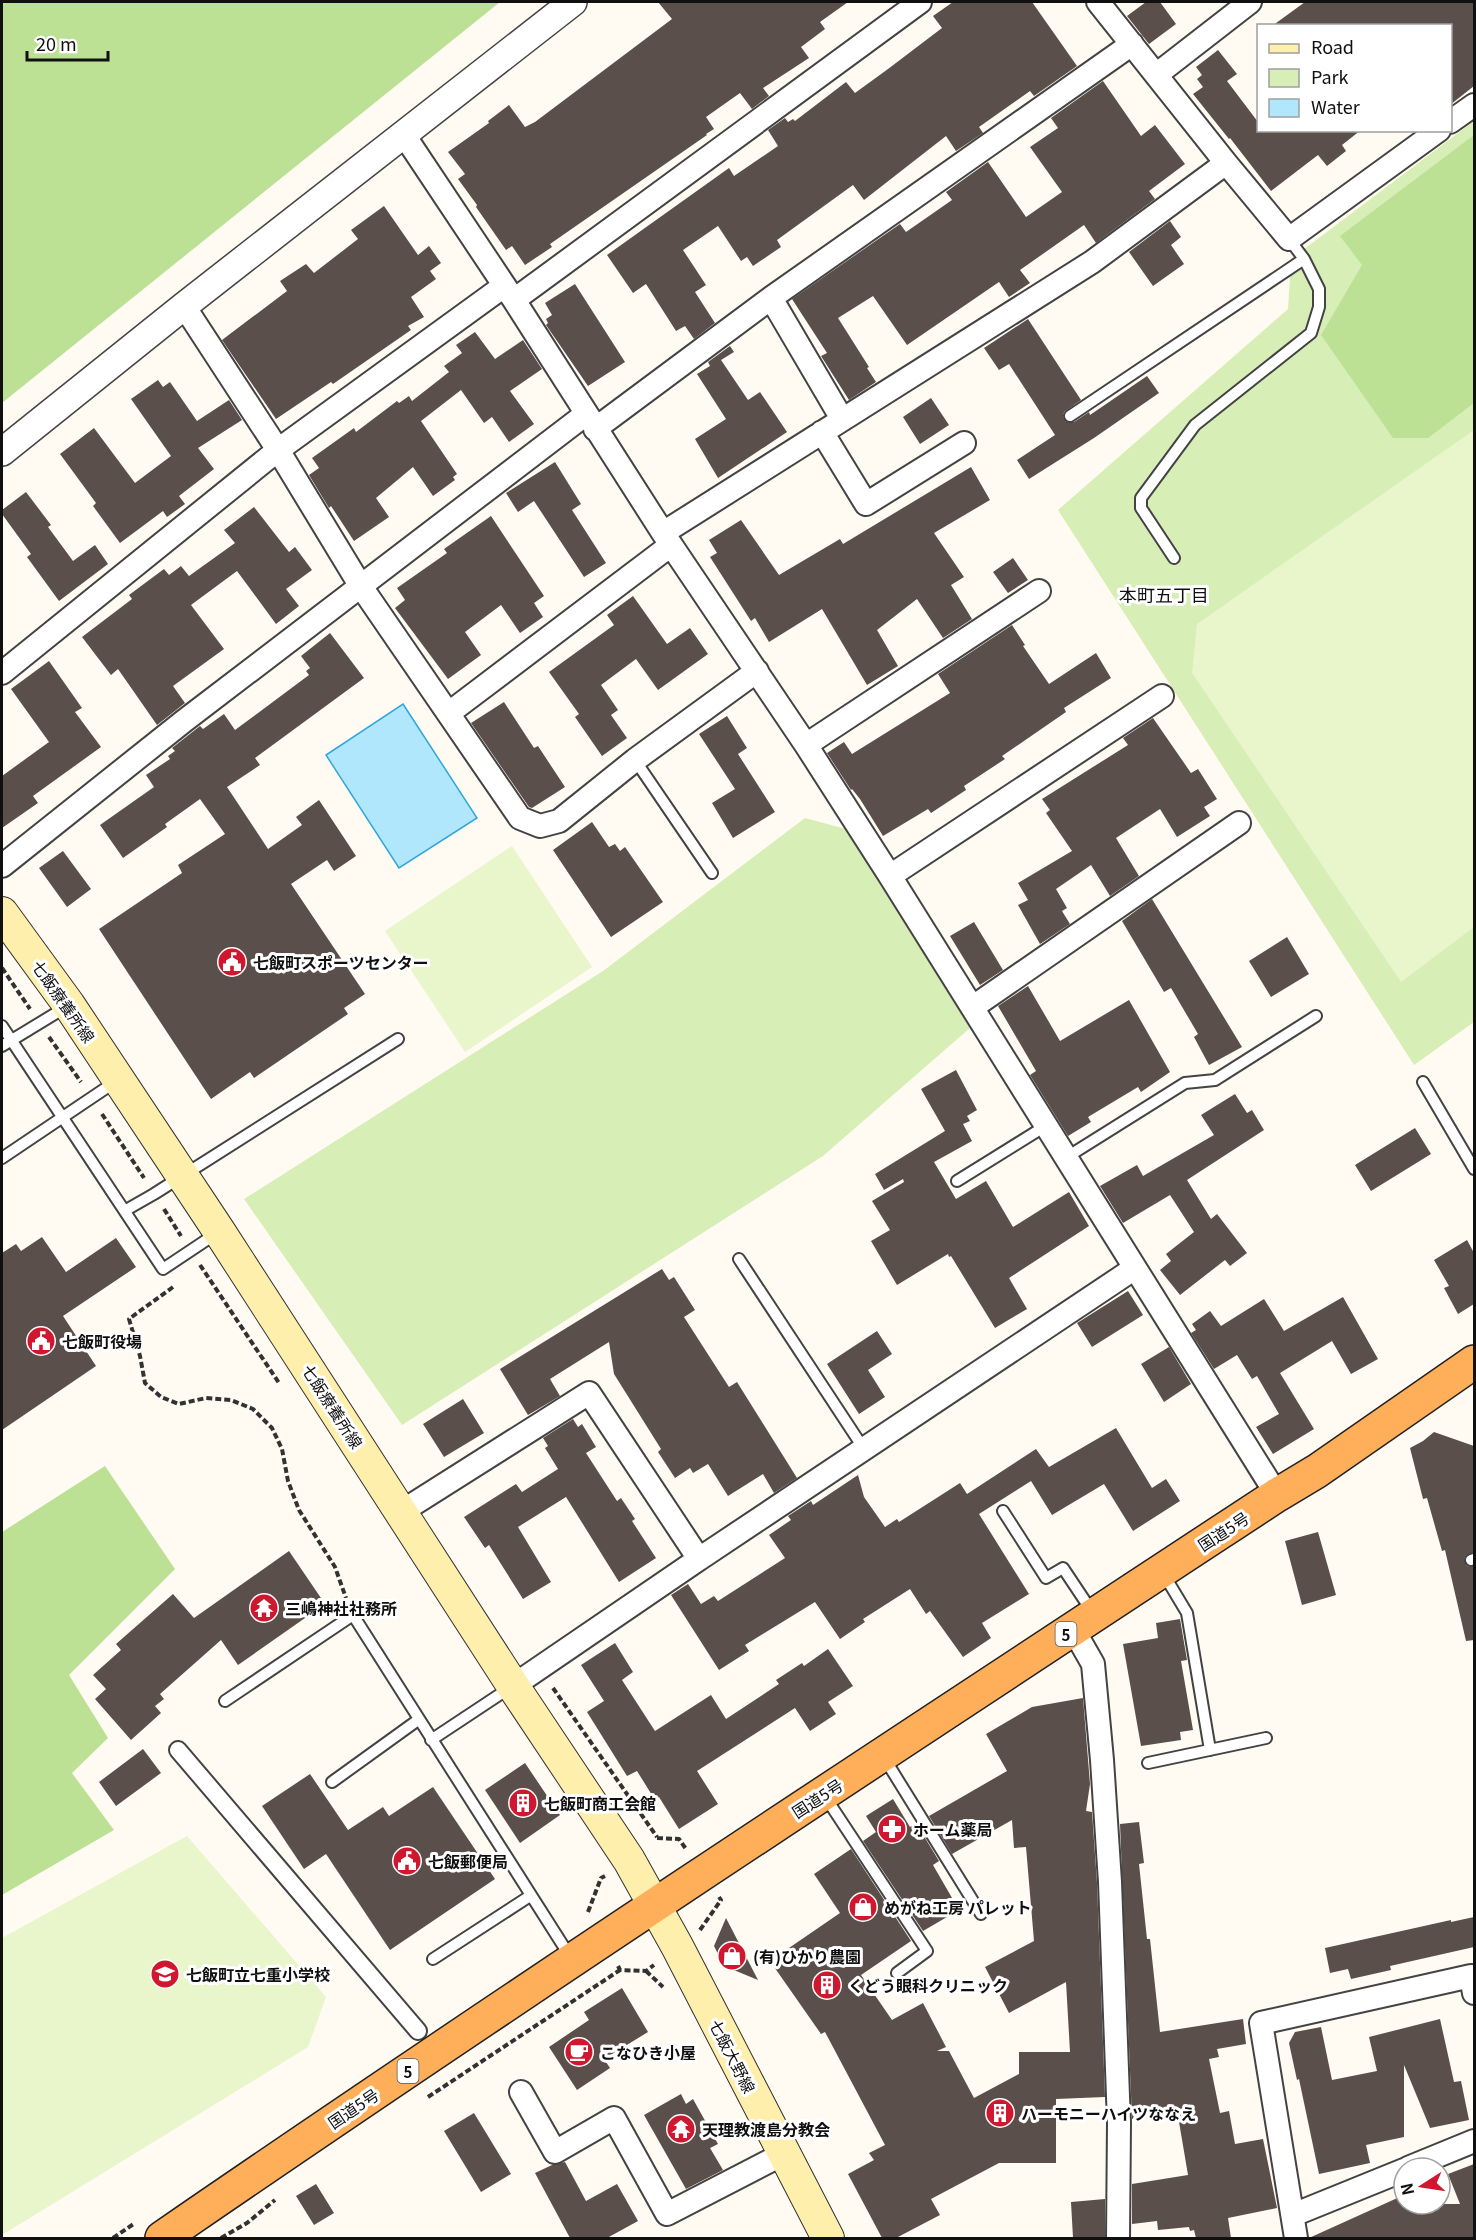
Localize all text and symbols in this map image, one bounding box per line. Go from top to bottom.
scale bar [27,24,108,62]
legend [1257,24,1452,132]
text: 20 m [36,30,77,56]
text: Road [1311,33,1354,59]
text: Park [1311,63,1349,89]
text: Water [1311,93,1361,119]
district label: 本町五丁目 [1119,581,1209,607]
public building icon: 七飯町スポーツセンター [216,946,248,978]
place label: 七飯町スポーツセンター [253,950,429,974]
street label: 七飯療養所線 [27,955,101,1047]
public building icon: 七飯町役場 [25,1325,57,1357]
place label: 七飯町役場 [62,1329,142,1353]
street label: 七飯療養所線 [297,1359,369,1453]
street label: 国道5号 [1193,1505,1253,1557]
temple icon: 三嶋神社社務所 [248,1592,280,1624]
place label: 三嶋神社社務所 [285,1596,397,1620]
road number: 5 [1056,1622,1076,1646]
street label: 国道5号 [787,1772,847,1824]
building icon: 七飯町商工会館 [507,1787,539,1819]
place label: 七飯町商工会館 [544,1791,656,1815]
pharmacy icon: ホーム薬局 [876,1813,908,1845]
place label: ホーム薬局 [913,1817,993,1841]
public building icon: 七飯郵便局 [391,1845,423,1877]
place label: 七飯郵便局 [428,1849,508,1873]
shop icon: めがね工房 パレット [847,1891,879,1923]
place label: めがね工房 パレット [884,1895,1032,1919]
shop icon: (有)ひかり農園 [716,1940,748,1972]
place label: (有)ひかり農園 [753,1944,861,1968]
school or university icon: 七飯町立七重小学校 [149,1958,181,1990]
place label: 七飯町立七重小学校 [186,1962,330,1986]
building icon: くどう眼科クリニック [811,1969,843,2001]
place label: くどう眼科クリニック [848,1973,1008,1997]
street label: 七飯大野線 [704,2015,762,2097]
cafe icon: こなひき小屋 [563,2036,595,2068]
place label: こなひき小屋 [600,2040,696,2064]
road number: 5 [398,2059,418,2083]
street label: 国道5号 [323,2082,383,2134]
building icon: ハーモニーハイツななえ [984,2097,1016,2129]
place label: ハーモニーハイツななえ [1021,2101,1196,2125]
temple icon: 天理教渡島分教会 [665,2113,697,2145]
place label: 天理教渡島分教会 [702,2117,830,2141]
north arrow [1392,2156,1452,2216]
text: N [1393,2181,1419,2198]

